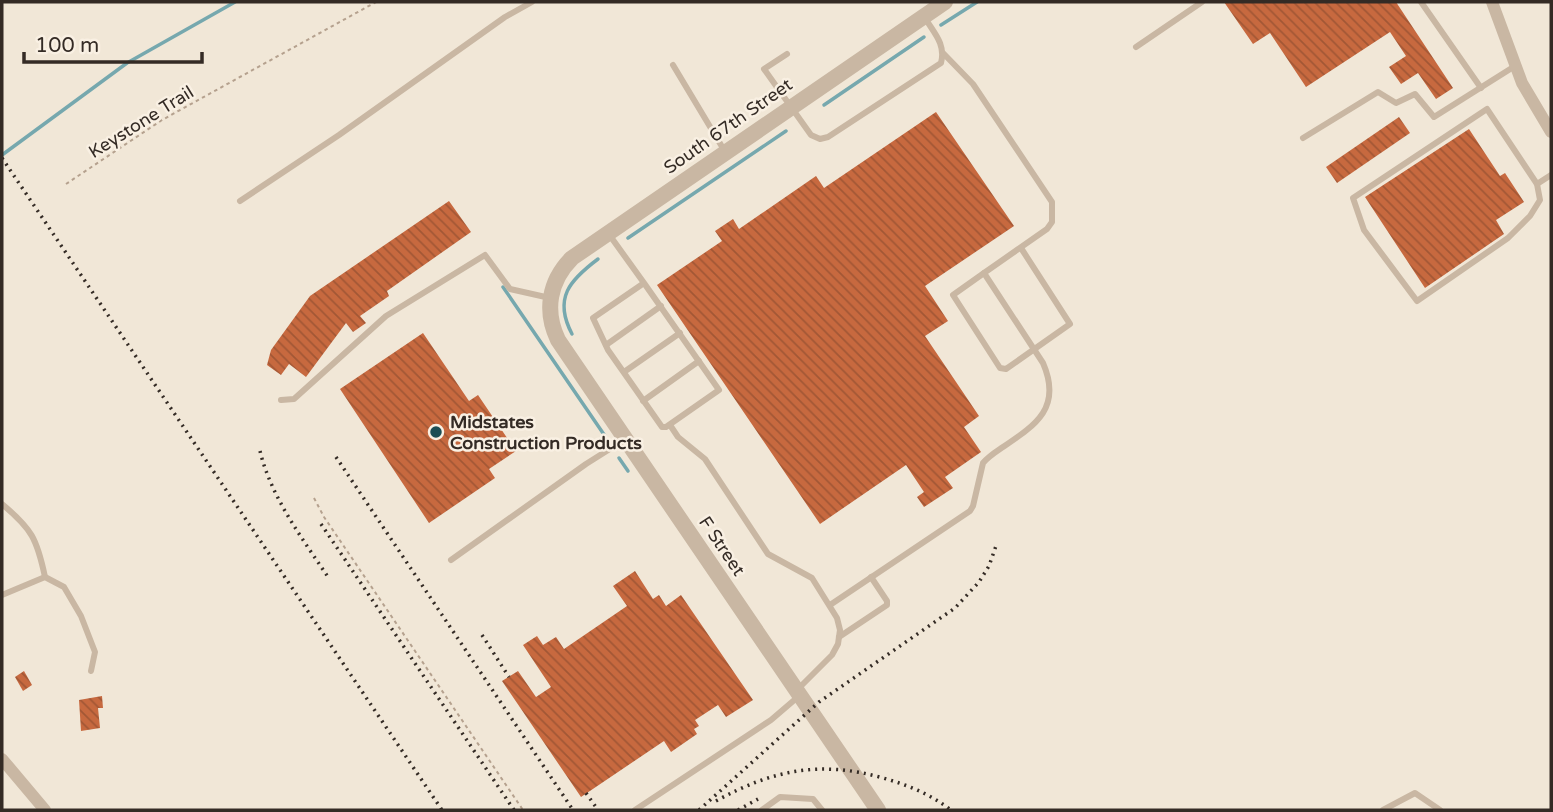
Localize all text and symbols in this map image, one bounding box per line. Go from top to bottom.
scale bar [24,21,203,65]
text: 100 m [35,33,99,58]
street label: South 67th Street [659,73,797,179]
street label: Keystone Trail [84,81,198,163]
place label: Midstates Construction Products [450,411,642,454]
marker: Midstates Construction Products [428,424,444,440]
street label: F Street [694,512,750,580]

